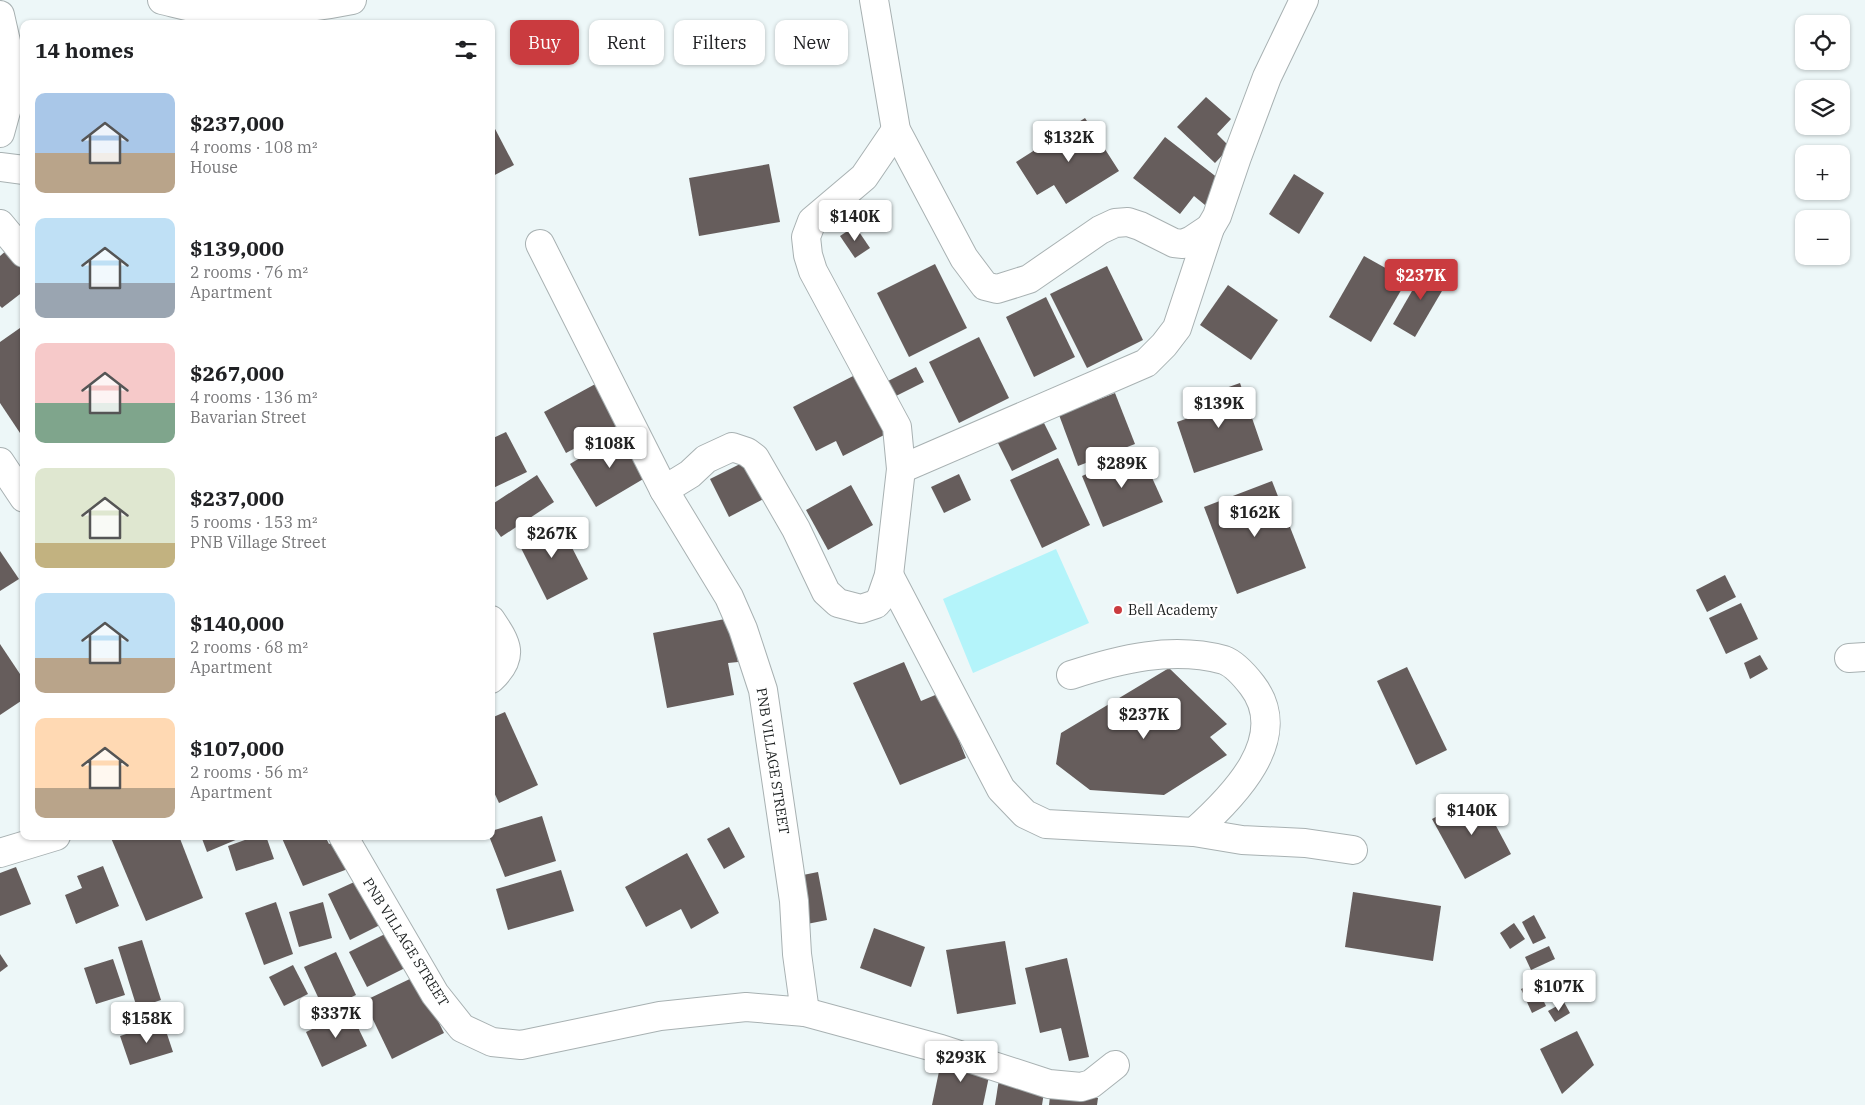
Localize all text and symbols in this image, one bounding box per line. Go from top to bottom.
map controls [1795,15,1850,265]
button: locate [1795,15,1850,70]
chip: Buy [510,20,579,65]
chip: Rent [589,20,664,65]
chip: Filters [674,20,765,65]
chip: New [775,20,848,65]
text: 14 homes [35,36,134,64]
icon: filters [452,36,480,64]
button: layers [1795,80,1850,135]
text: $237,000 [190,109,284,137]
icon: home [75,113,135,173]
pin: $132K [1034,120,1104,163]
text: $132K [1044,127,1094,147]
text: 4 rooms · 108 m² [190,137,318,157]
button: + [1795,145,1850,200]
text: House [190,157,238,177]
pin: $140K [820,200,890,242]
text: $140K [830,206,880,226]
button: − [1795,210,1850,265]
text: $139,000 [190,234,284,262]
icon: home [75,238,135,298]
pin: $237K [1386,258,1456,301]
text: 2 rooms · 76 m² [190,262,308,282]
text: $237K [1396,265,1446,285]
text: Apartment [190,282,272,302]
text: $267,000 [190,359,284,387]
icon: home [75,363,135,423]
pin: $139K [1184,386,1254,429]
text: 4 rooms · 136 m² [190,387,318,407]
text: $139K [1194,393,1244,413]
text: Bavarian Street [190,407,306,427]
pin: $108K [575,426,645,469]
text: $108K [585,433,635,453]
pin: $289K [1087,446,1157,489]
text: $289K [1097,453,1147,473]
text: $237,000 [190,484,284,512]
icon: home [75,488,135,548]
pin: $162K [1220,496,1290,538]
text: $162K [1230,502,1280,522]
text: 5 rooms · 153 m² [190,512,318,532]
pin: $267K [517,516,587,559]
text: $267K [527,523,577,543]
text: PNB Village Street [190,532,326,552]
place label: Bell Academy [1128,601,1218,619]
marker: Bell Academy [1112,604,1124,616]
text: $140,000 [190,609,284,637]
icon: home [75,613,135,673]
text: 2 rooms · 68 m² [190,637,308,657]
text: Apartment [190,657,272,677]
street label: PNB VILLAGE STREET [753,686,793,836]
pin: $237K [1109,698,1179,740]
text: $237K [1119,704,1169,724]
text: $107,000 [190,734,284,762]
icon: home [75,738,135,798]
text: 2 rooms · 56 m² [190,762,308,782]
text: Apartment [190,782,272,802]
pin: $140K [1437,794,1507,836]
text: $140K [1447,800,1497,820]
street label: PNB VILLAGE STREET [359,874,453,1010]
pin: $107K [1524,970,1594,1012]
text: $107K [1534,976,1584,996]
pin: $337K [301,996,371,1039]
pin: $158K [112,1002,182,1044]
text: $337K [311,1003,361,1023]
text: $158K [122,1008,172,1028]
pin: $293K [926,1040,996,1083]
text: $293K [936,1047,986,1067]

